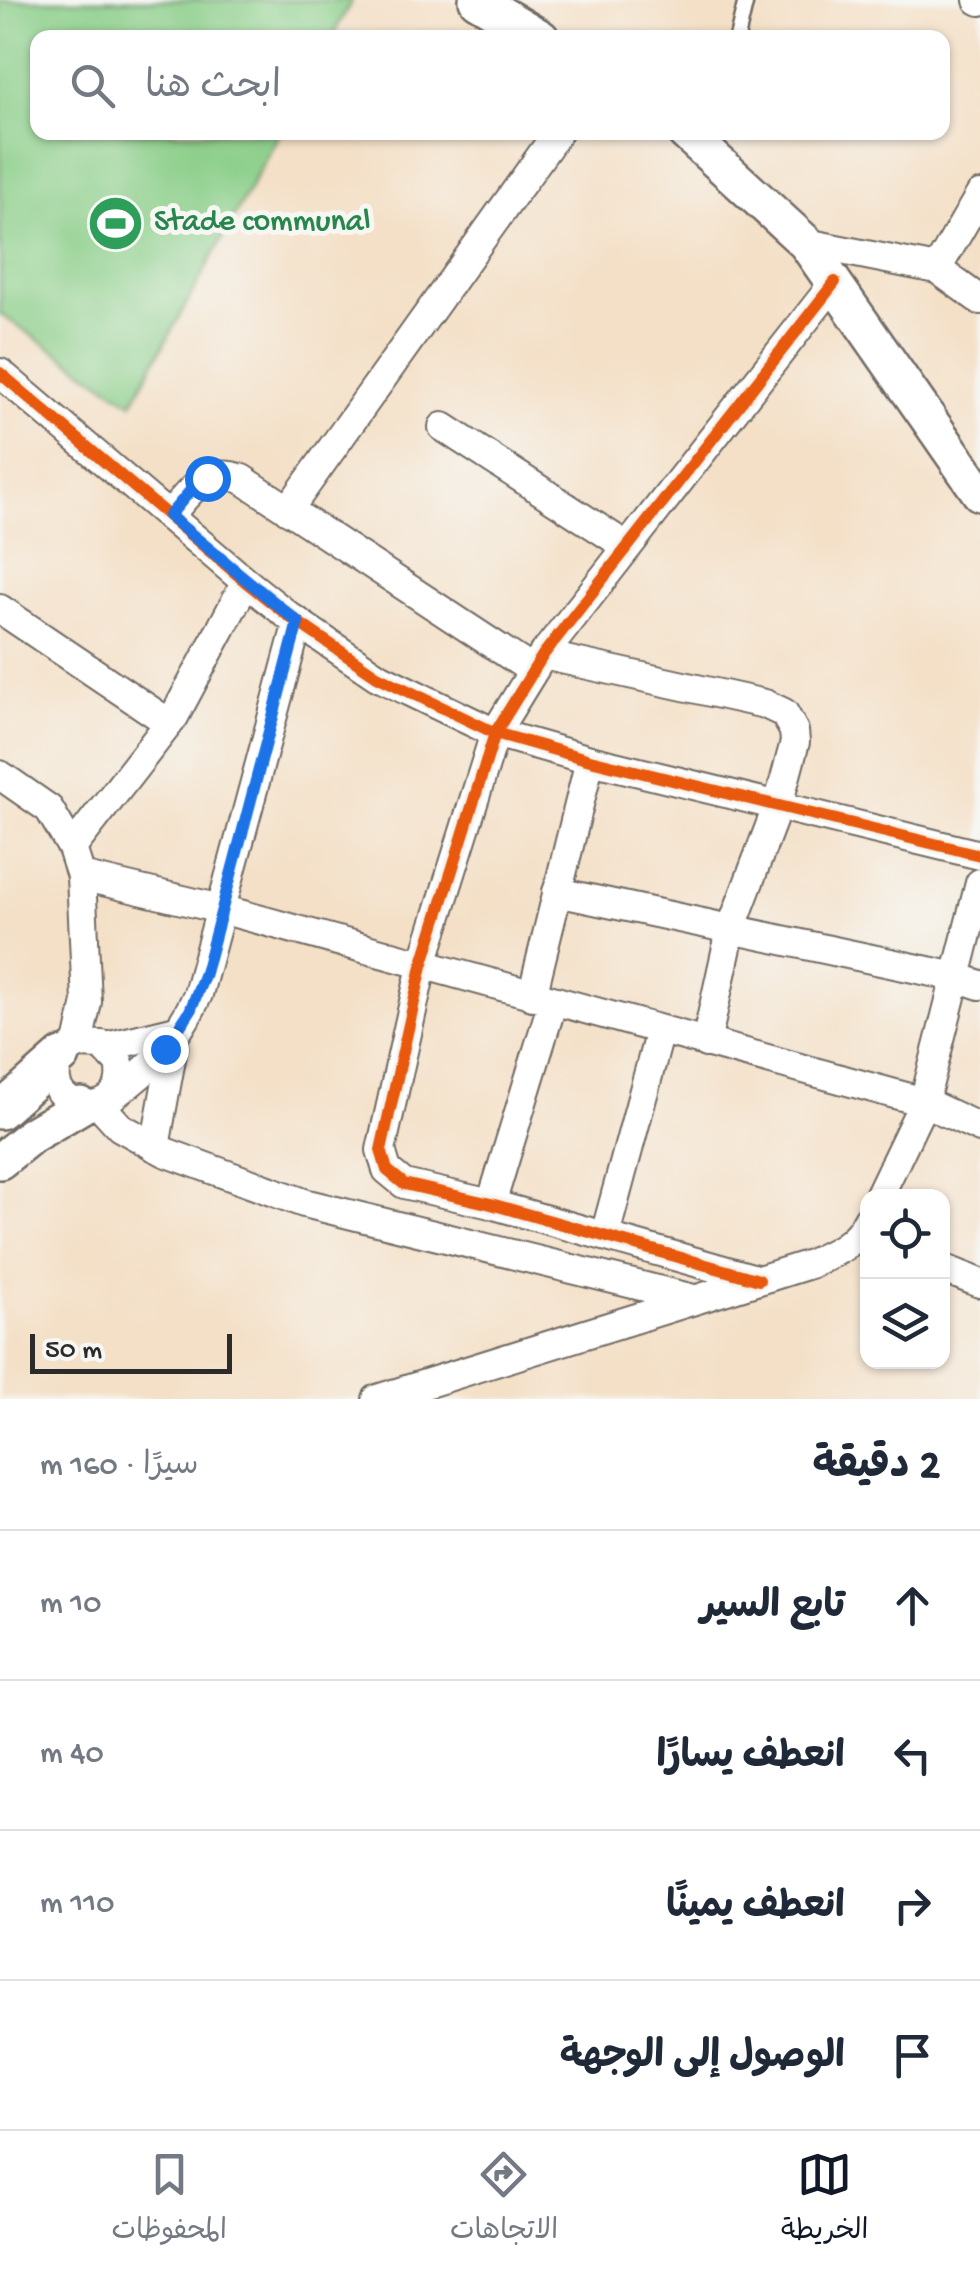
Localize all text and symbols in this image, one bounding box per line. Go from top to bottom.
search box [30,30,950,140]
icon: search [65,58,120,113]
text: ابحث هنا [145,67,281,111]
sports icon: Stade communal [85,193,145,253]
place label: Stade communal [154,204,370,242]
route start [185,456,231,502]
route end [143,1027,189,1073]
map controls [860,1189,950,1369]
button: locate [860,1189,950,1279]
button: layers [860,1279,950,1369]
scale bar [30,1329,232,1374]
text: 50 m [45,1335,102,1368]
text: 2 دقيقة [813,1444,940,1493]
text: سيرًا · 160 m [40,1448,199,1486]
icon: ahead [885,1578,940,1633]
text: 10 m [40,1586,101,1624]
text: تابع السير [701,1587,845,1631]
icon: left [885,1728,940,1783]
text: 40 m [40,1736,104,1774]
text: انعطف يسارًا [656,1737,845,1781]
icon: right [885,1878,940,1933]
text: 110 m [40,1886,114,1924]
text: انعطف يمينًا [666,1887,845,1931]
icon: arrive [885,2028,940,2083]
text: الوصول إلى الوجهة [560,2037,845,2081]
tab: المحفوظات [112,2147,227,2253]
tab: الاتجاهات [450,2147,558,2253]
tab: الخريطة [781,2147,868,2253]

